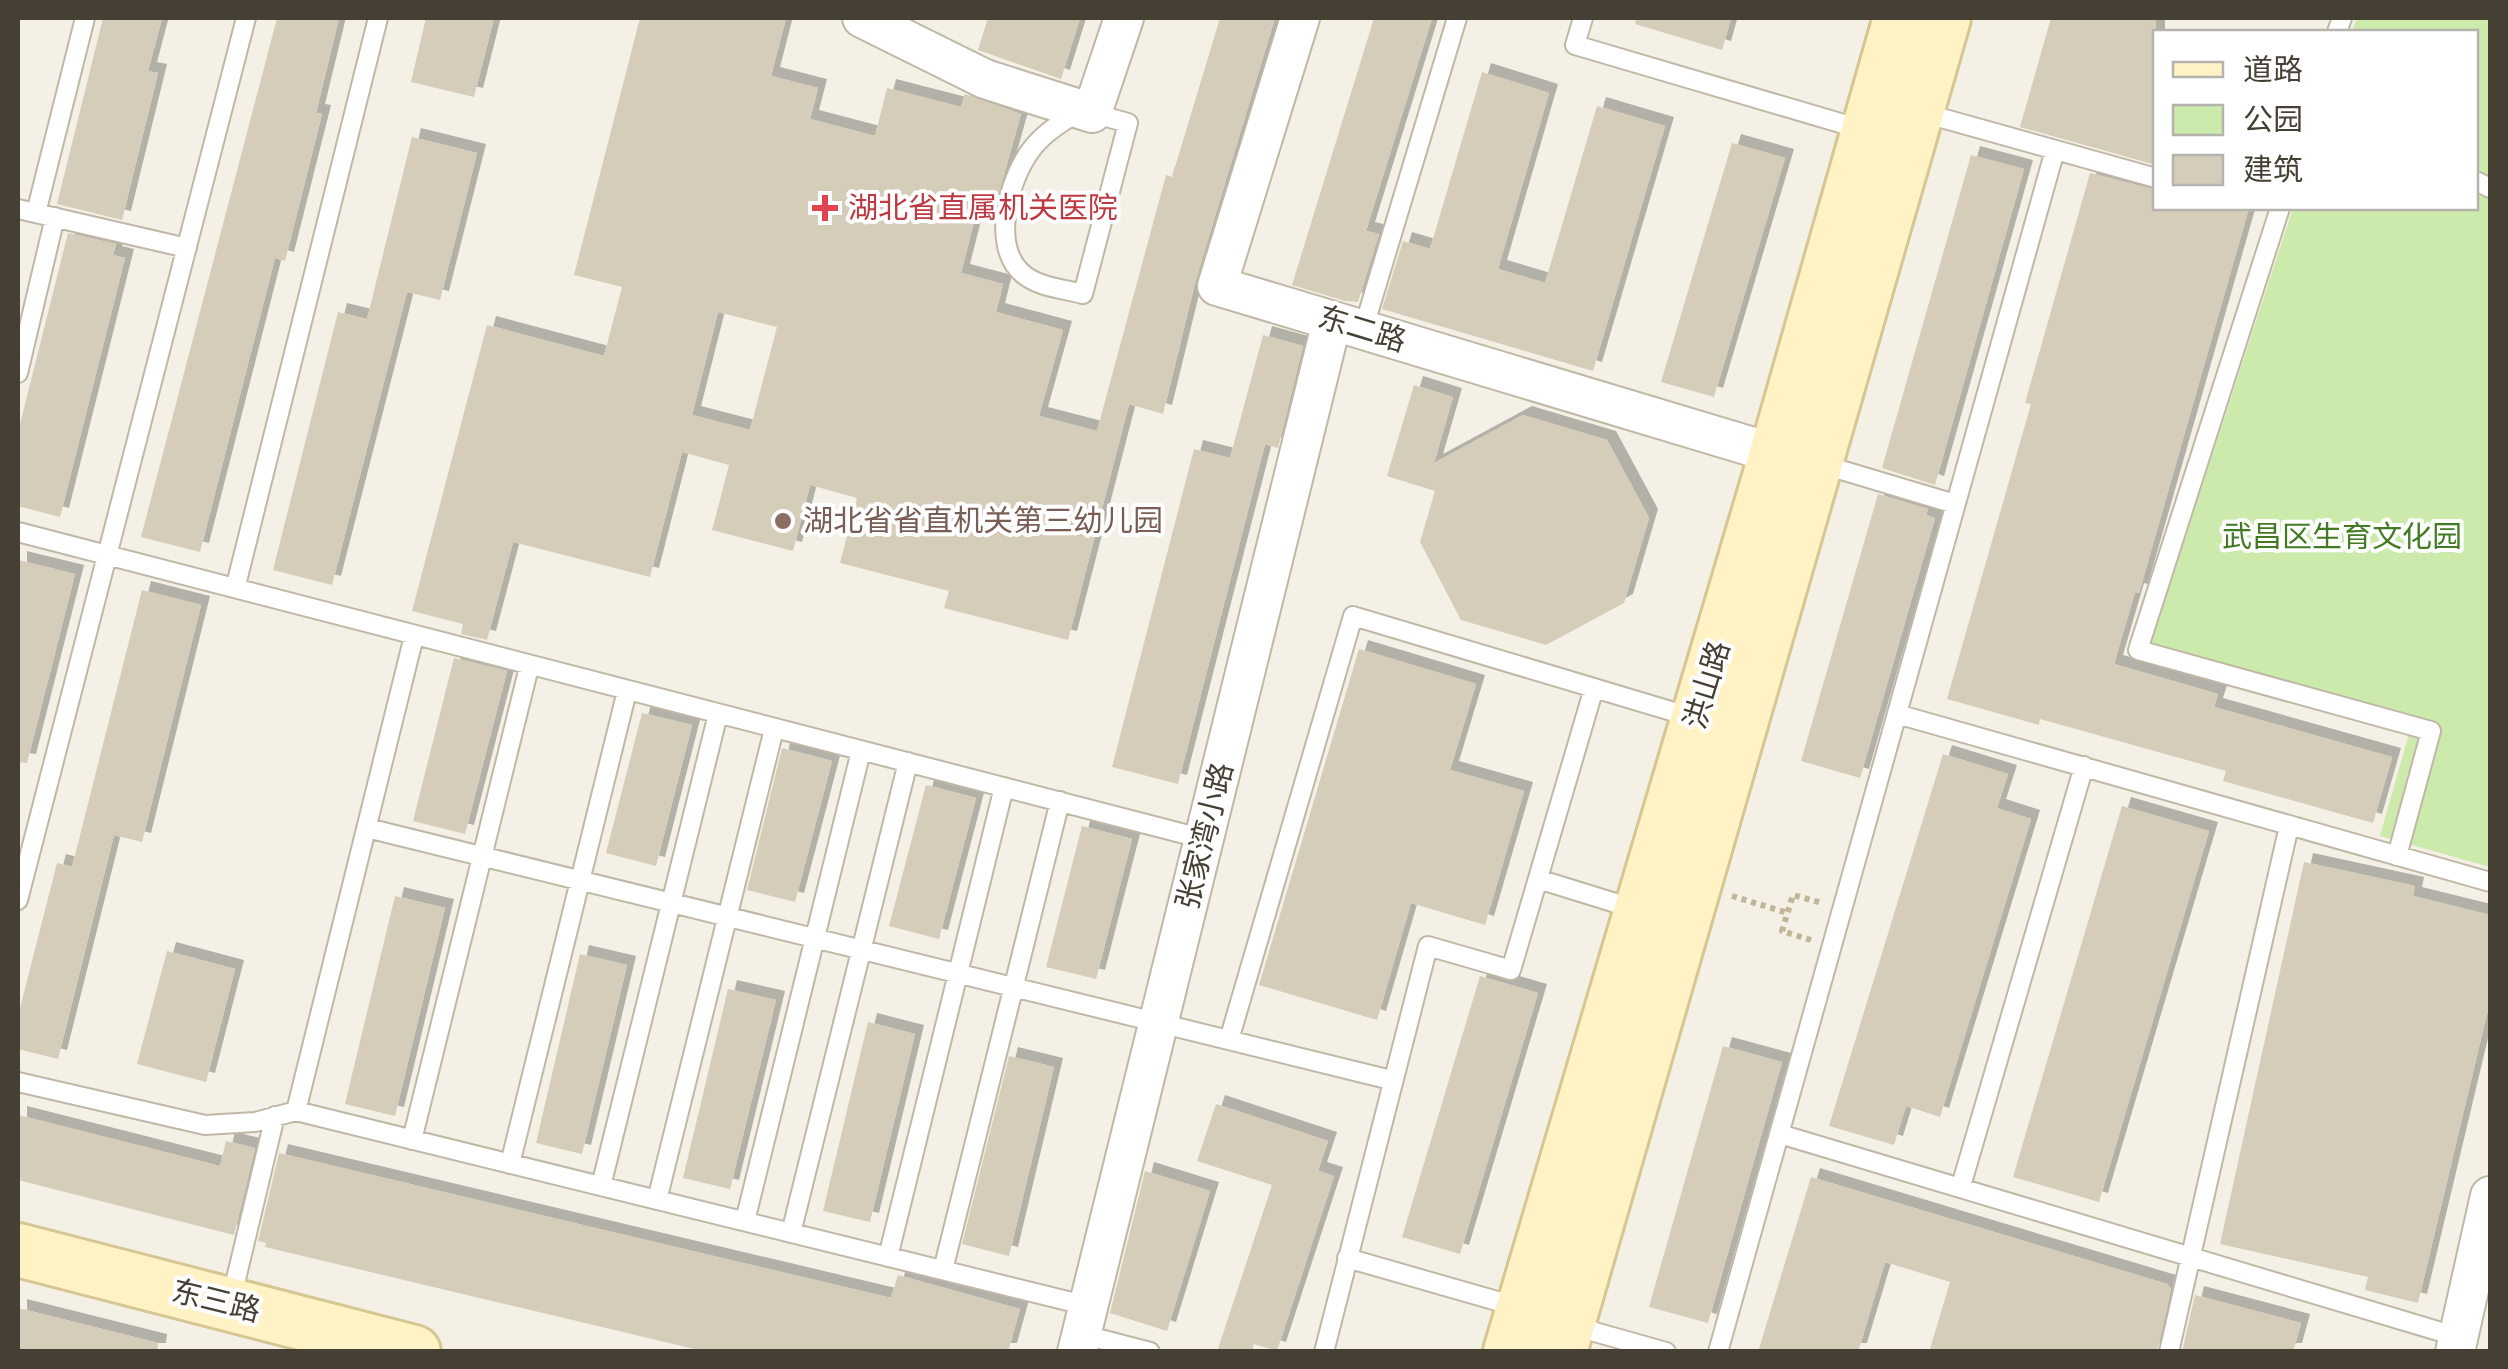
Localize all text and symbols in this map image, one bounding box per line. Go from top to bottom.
legend [2153,30,2478,210]
text: 道路 [2243,52,2303,87]
text: 公园 [2243,102,2303,137]
text: 建筑 [2243,152,2303,187]
place label: 湖北省直属机关医院 [848,190,1118,225]
marker: 湖北省直属机关医院 [812,195,838,221]
street label: 东二路 [1314,299,1410,358]
place label: 湖北省省直机关第三幼儿园 [803,503,1163,538]
marker: 湖北省省直机关第三幼儿园 [772,510,794,532]
park label: 武昌区生育文化园 [2222,519,2462,554]
street label: 洪山路 [1677,637,1736,733]
street label: 张家湾小路 [1169,759,1240,913]
street label: 东三路 [168,1273,264,1328]

